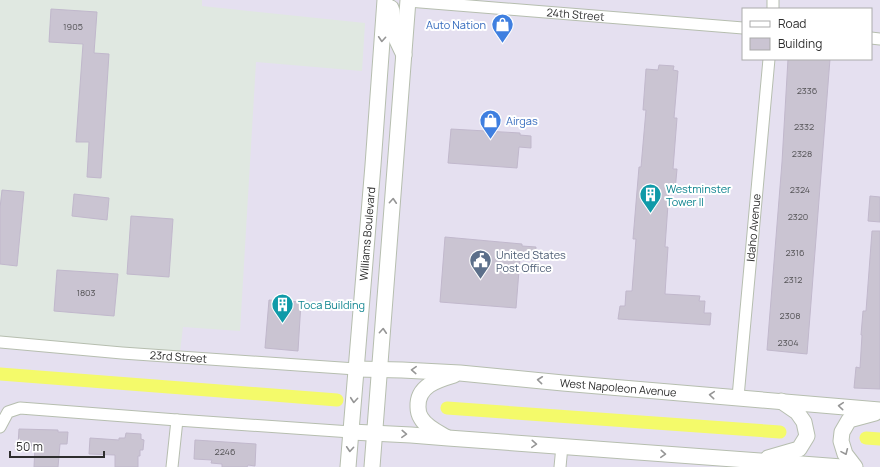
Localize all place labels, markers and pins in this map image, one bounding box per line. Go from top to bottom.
shop icon: Auto Nation [489,12,515,45]
place label: Auto Nation [426,17,486,32]
shop icon: Airgas [478,108,504,141]
place label: Airgas [506,113,538,128]
place label: Westminster Tower II [666,181,731,209]
building icon: Westminster Tower II [638,182,664,215]
place label: United States Post Office [496,247,566,275]
public building icon: United States Post Office [467,248,493,281]
building icon: Toca Building [270,292,296,325]
place label: Toca Building [298,297,365,312]

